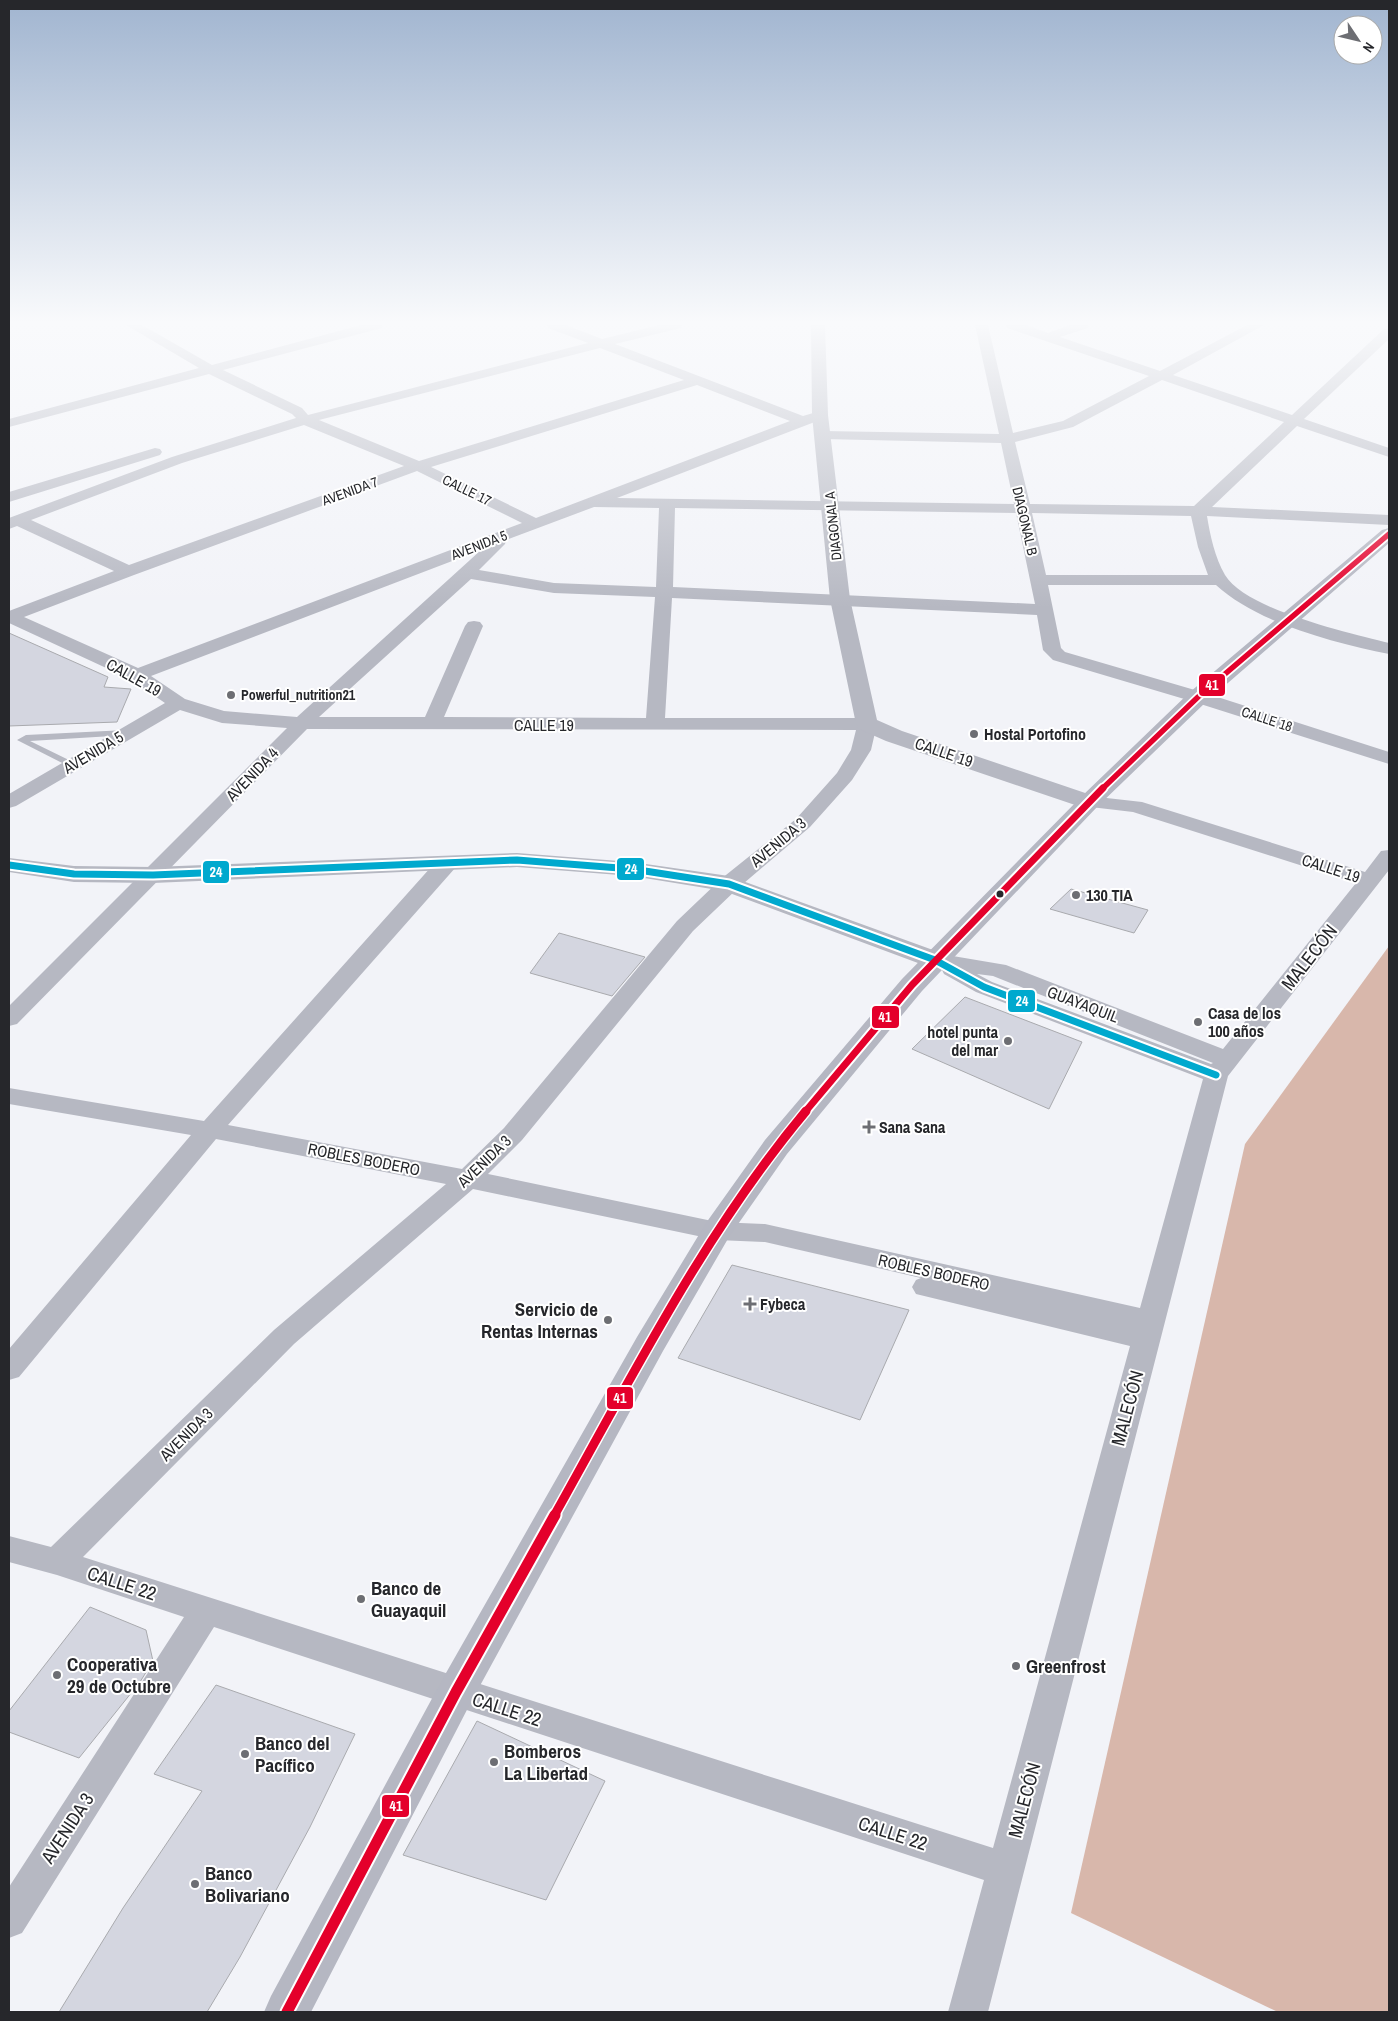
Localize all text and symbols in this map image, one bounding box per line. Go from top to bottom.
north arrow [1333,15,1383,65]
text: N [1359,39,1378,56]
street label: CALLE 17 [440,470,494,510]
street label: AVENIDA 7 [318,473,381,510]
street label: DIAGONAL B [1008,485,1042,557]
street label: DIAGONAL A [820,490,846,561]
street label: AVENIDA 5 [448,526,510,564]
street label: CALLE 19 [103,653,165,701]
line badge: 41 [1198,673,1226,697]
text: 41 [1206,676,1219,694]
place label: Powerful_nutrition21 [241,686,356,704]
marker: Powerful_nutrition21 [225,689,237,701]
street label: CALLE 18 [1239,702,1295,736]
street label: CALLE 19 [514,714,574,736]
place label: Hostal Portofino [984,723,1086,745]
street label: AVENIDA 5 [58,725,127,779]
marker: Hostal Portofino [968,728,980,740]
street label: CALLE 19 [912,732,976,772]
street label: AVENIDA 4 [220,742,283,806]
street label: AVENIDA 3 [745,812,811,873]
street label: CALLE 19 [1299,848,1363,888]
line badge: 24 [616,857,645,881]
line badge: 24 [202,860,230,884]
text: 24 [625,860,638,878]
text: 24 [210,863,223,881]
place label: 130 TIA [1086,884,1133,906]
unlabelled marker [995,889,1005,899]
marker: 130 TIA [1070,889,1082,901]
street label: MALECÓN [1275,919,1343,995]
street label: GUAYAQUIL [1044,980,1122,1028]
line badge: 24 [1007,989,1036,1013]
text: 24 [1016,992,1029,1010]
place label: Casa de los 100 años [1208,1002,1281,1042]
line badge: 41 [871,1005,900,1029]
text: 41 [879,1008,892,1026]
marker: Casa de los 100 años [1192,1016,1204,1028]
place label: hotel punta del mar [927,1021,999,1061]
marker: hotel punta del mar [1002,1035,1014,1047]
place label: Sana Sana [879,1116,946,1138]
marker: Sana Sana [863,1121,875,1133]
street label: AVENIDA 3 [452,1130,516,1193]
street label: ROBLES BODERO [306,1137,422,1181]
street label: ROBLES BODERO [876,1248,992,1296]
place label: Fybeca [760,1293,806,1315]
place label: Servicio de Rentas Internas [481,1296,598,1344]
marker: Fybeca [744,1298,756,1310]
marker: Servicio de Rentas Internas [602,1314,614,1326]
street label: MALECÓN [1104,1367,1150,1449]
line badge: 41 [606,1386,634,1410]
text: 41 [614,1389,627,1407]
street label: AVENIDA 3 [154,1403,217,1466]
street label: CALLE 22 [84,1560,160,1606]
place label: Banco de Guayaquil [371,1575,446,1623]
marker: Banco de Guayaquil [355,1593,367,1605]
place label: Cooperativa 29 de Octubre [67,1651,171,1699]
place label: Greenfrost [1026,1653,1106,1679]
marker: Greenfrost [1010,1660,1022,1672]
marker: Cooperativa 29 de Octubre [51,1669,63,1681]
street label: CALLE 22 [469,1686,545,1732]
place label: Banco del Pacífico [255,1730,329,1778]
place label: Bomberos La Libertad [504,1738,588,1786]
marker: Banco del Pacífico [239,1748,251,1760]
marker: Bomberos La Libertad [488,1756,500,1768]
street label: MALECÓN [1001,1759,1047,1841]
street label: AVENIDA 3 [34,1788,100,1869]
line badge: 41 [381,1794,410,1818]
text: 41 [390,1797,403,1815]
street label: CALLE 22 [855,1810,931,1856]
place label: Banco Bolivariano [205,1860,290,1908]
marker: Banco Bolivariano [189,1878,201,1890]

